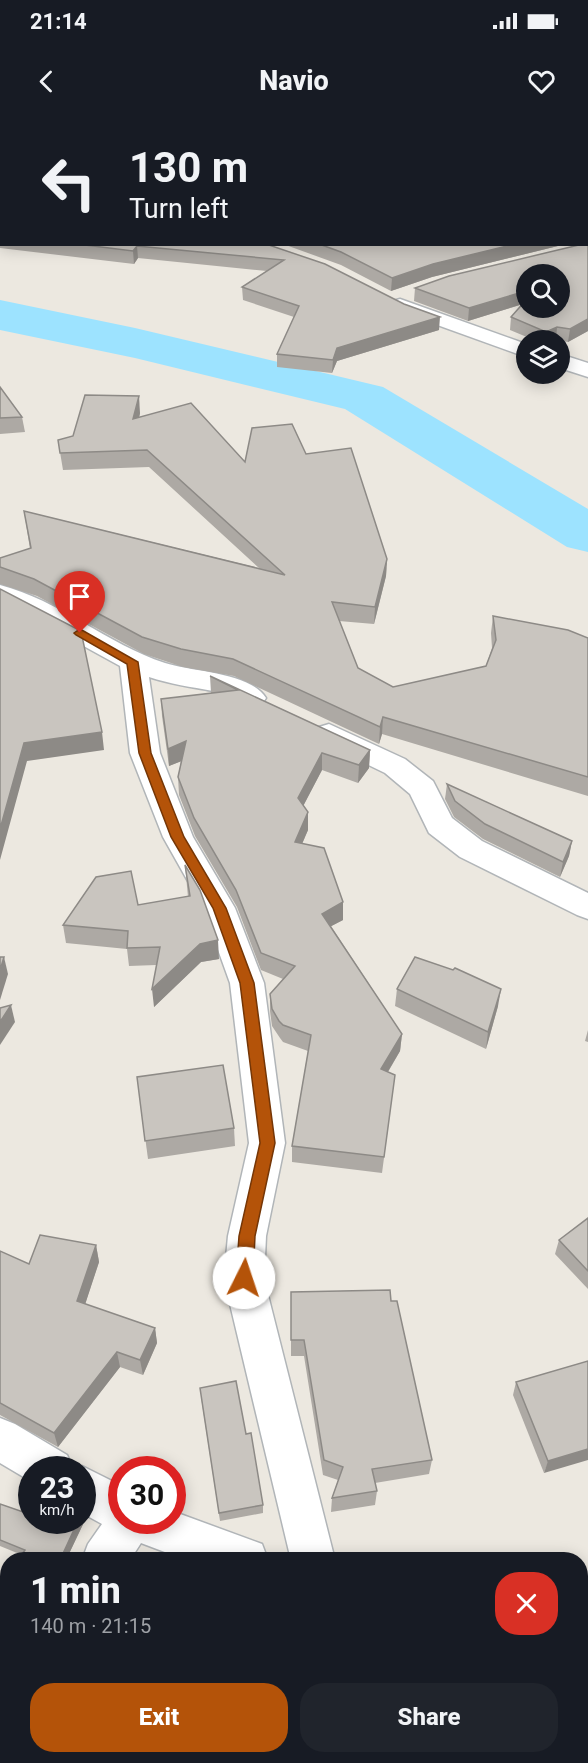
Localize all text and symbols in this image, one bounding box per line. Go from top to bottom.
text: 21:14 [30,9,87,34]
icon: back [30,65,63,98]
text: Navio [259,65,329,97]
icon: heart [525,65,558,98]
text: 130 m [129,143,248,192]
icon: left [30,144,108,222]
text: Turn left [129,193,229,225]
map controls [516,264,570,384]
button: search [516,264,570,318]
button: layers [516,330,570,384]
pin [54,571,105,633]
icon: arrive [63,580,96,613]
position arrow [212,1246,276,1310]
speed limit sign: 30 [108,1456,186,1534]
text: 23 [40,1470,74,1505]
text: km/h [39,1501,75,1519]
text: 1 min [30,1570,121,1612]
button: close [495,1572,558,1635]
text: 140 m · 21:15 [30,1614,151,1638]
button: Exit [30,1683,288,1752]
button: Share [300,1683,558,1752]

